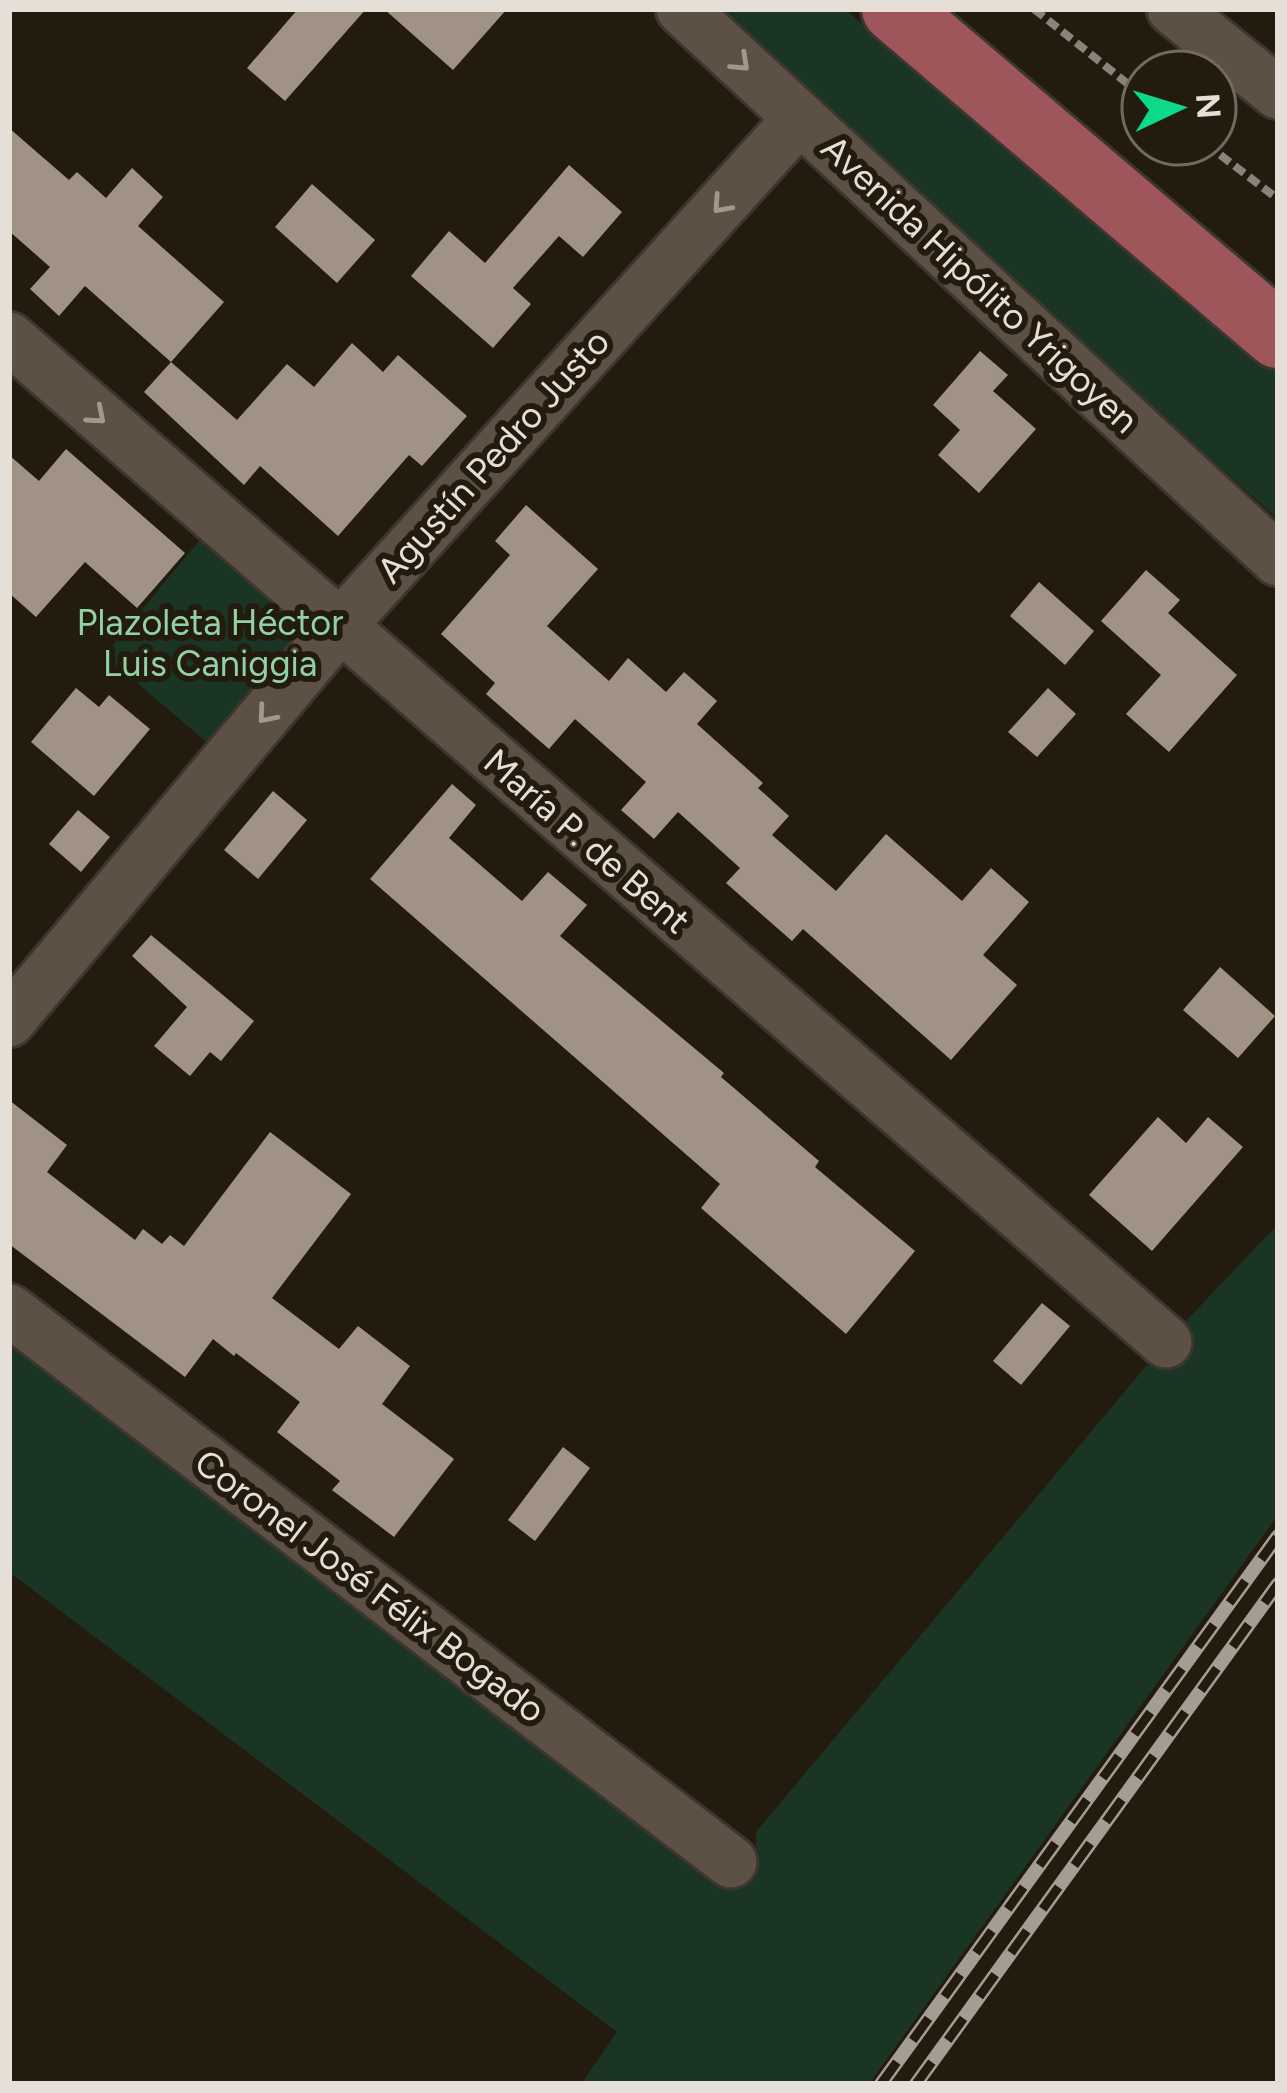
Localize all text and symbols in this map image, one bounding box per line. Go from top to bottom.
north arrow [1119,48,1239,168]
one-way arrow [727,49,748,71]
text: N [1188,92,1229,120]
street label: Avenida Hipólito Yrigoyen [813,126,1147,442]
one-way arrow [714,191,735,212]
street label: Agustín Pedro Justo [368,320,618,592]
one-way arrow [83,401,105,423]
park label: Plazoleta Héctor Luis Caniggia [77,601,343,685]
one-way arrow [258,701,280,723]
street label: María P. de Bent [475,740,699,942]
street label: Coronel José Félix Bogado [187,1440,553,1732]

